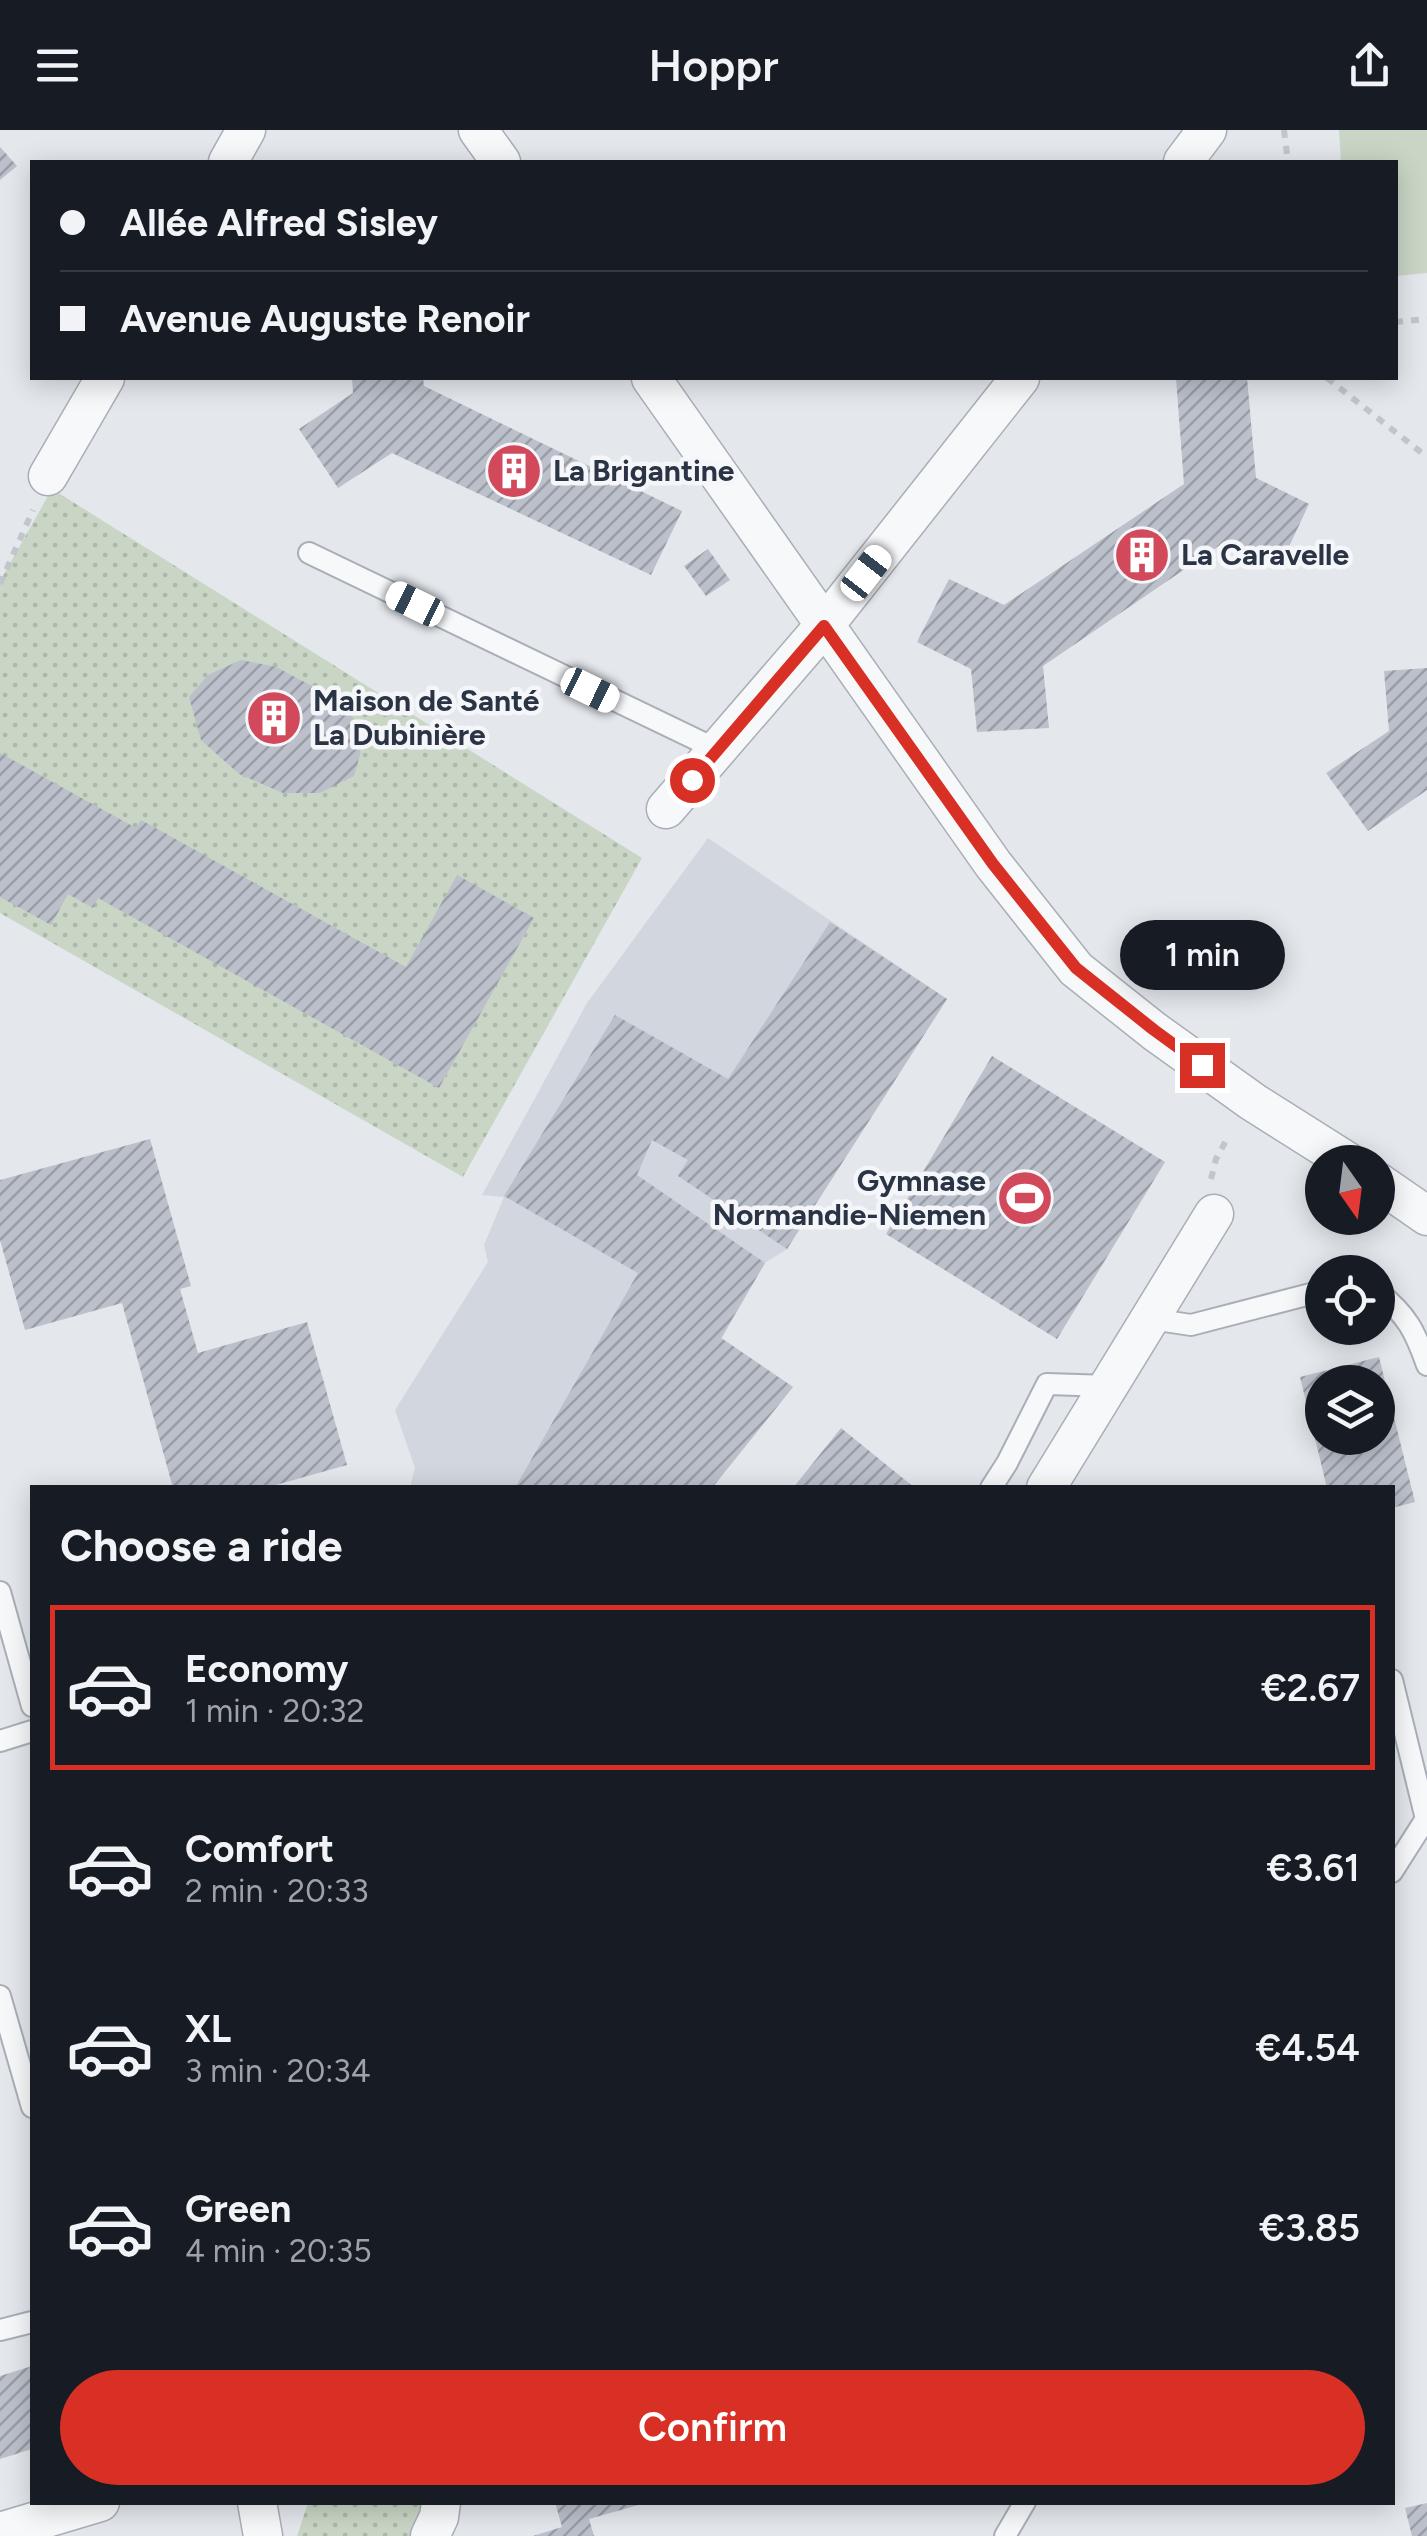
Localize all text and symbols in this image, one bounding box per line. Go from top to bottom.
icon: menu [30,38,85,93]
text: Hoppr [649,38,778,92]
icon: share [1342,38,1397,93]
text: Allée Alfred Sisley [120,200,438,246]
text: Avenue Auguste Renoir [120,296,530,342]
building icon: La Brigantine [484,441,544,501]
place label: La Brigantine [553,452,735,489]
building icon: La Caravelle [1112,525,1172,585]
place label: La Caravelle [1181,536,1349,573]
car [836,540,896,606]
car [381,577,449,631]
car [556,663,624,717]
place label: Maison de Santé La Dubinière [313,682,540,753]
building icon: Maison de Santé La Dubinière [244,688,304,748]
route start [670,758,715,803]
callout: 1 min [1120,920,1284,990]
text: 1 min [1165,936,1240,974]
route end [1180,1043,1225,1088]
north arrow [1305,1145,1395,1235]
map controls [1305,1145,1395,1455]
place label: Gymnase Normandie-Niemen [713,1162,986,1233]
sports icon: Gymnase Normandie-Niemen [995,1168,1055,1228]
button: locate [1305,1255,1395,1345]
button: layers [1305,1365,1395,1455]
text: Choose a ride [60,1518,342,1572]
icon: car [65,1643,155,1733]
text: Economy [185,1646,348,1692]
text: €2.67 [1261,1665,1360,1711]
text: 1 min · 20:32 [185,1692,364,1730]
icon: car [65,1823,155,1913]
text: Comfort [185,1826,334,1872]
text: €3.61 [1267,1845,1360,1891]
text: 2 min · 20:33 [185,1872,369,1910]
icon: car [65,2003,155,2093]
text: XL [185,2006,231,2052]
text: €4.54 [1256,2025,1360,2071]
text: 3 min · 20:34 [185,2052,371,2090]
icon: car [65,2183,155,2273]
text: Green [185,2186,291,2232]
text: €3.85 [1259,2205,1360,2251]
text: 4 min · 20:35 [185,2232,372,2270]
button: Confirm [60,2370,1365,2485]

